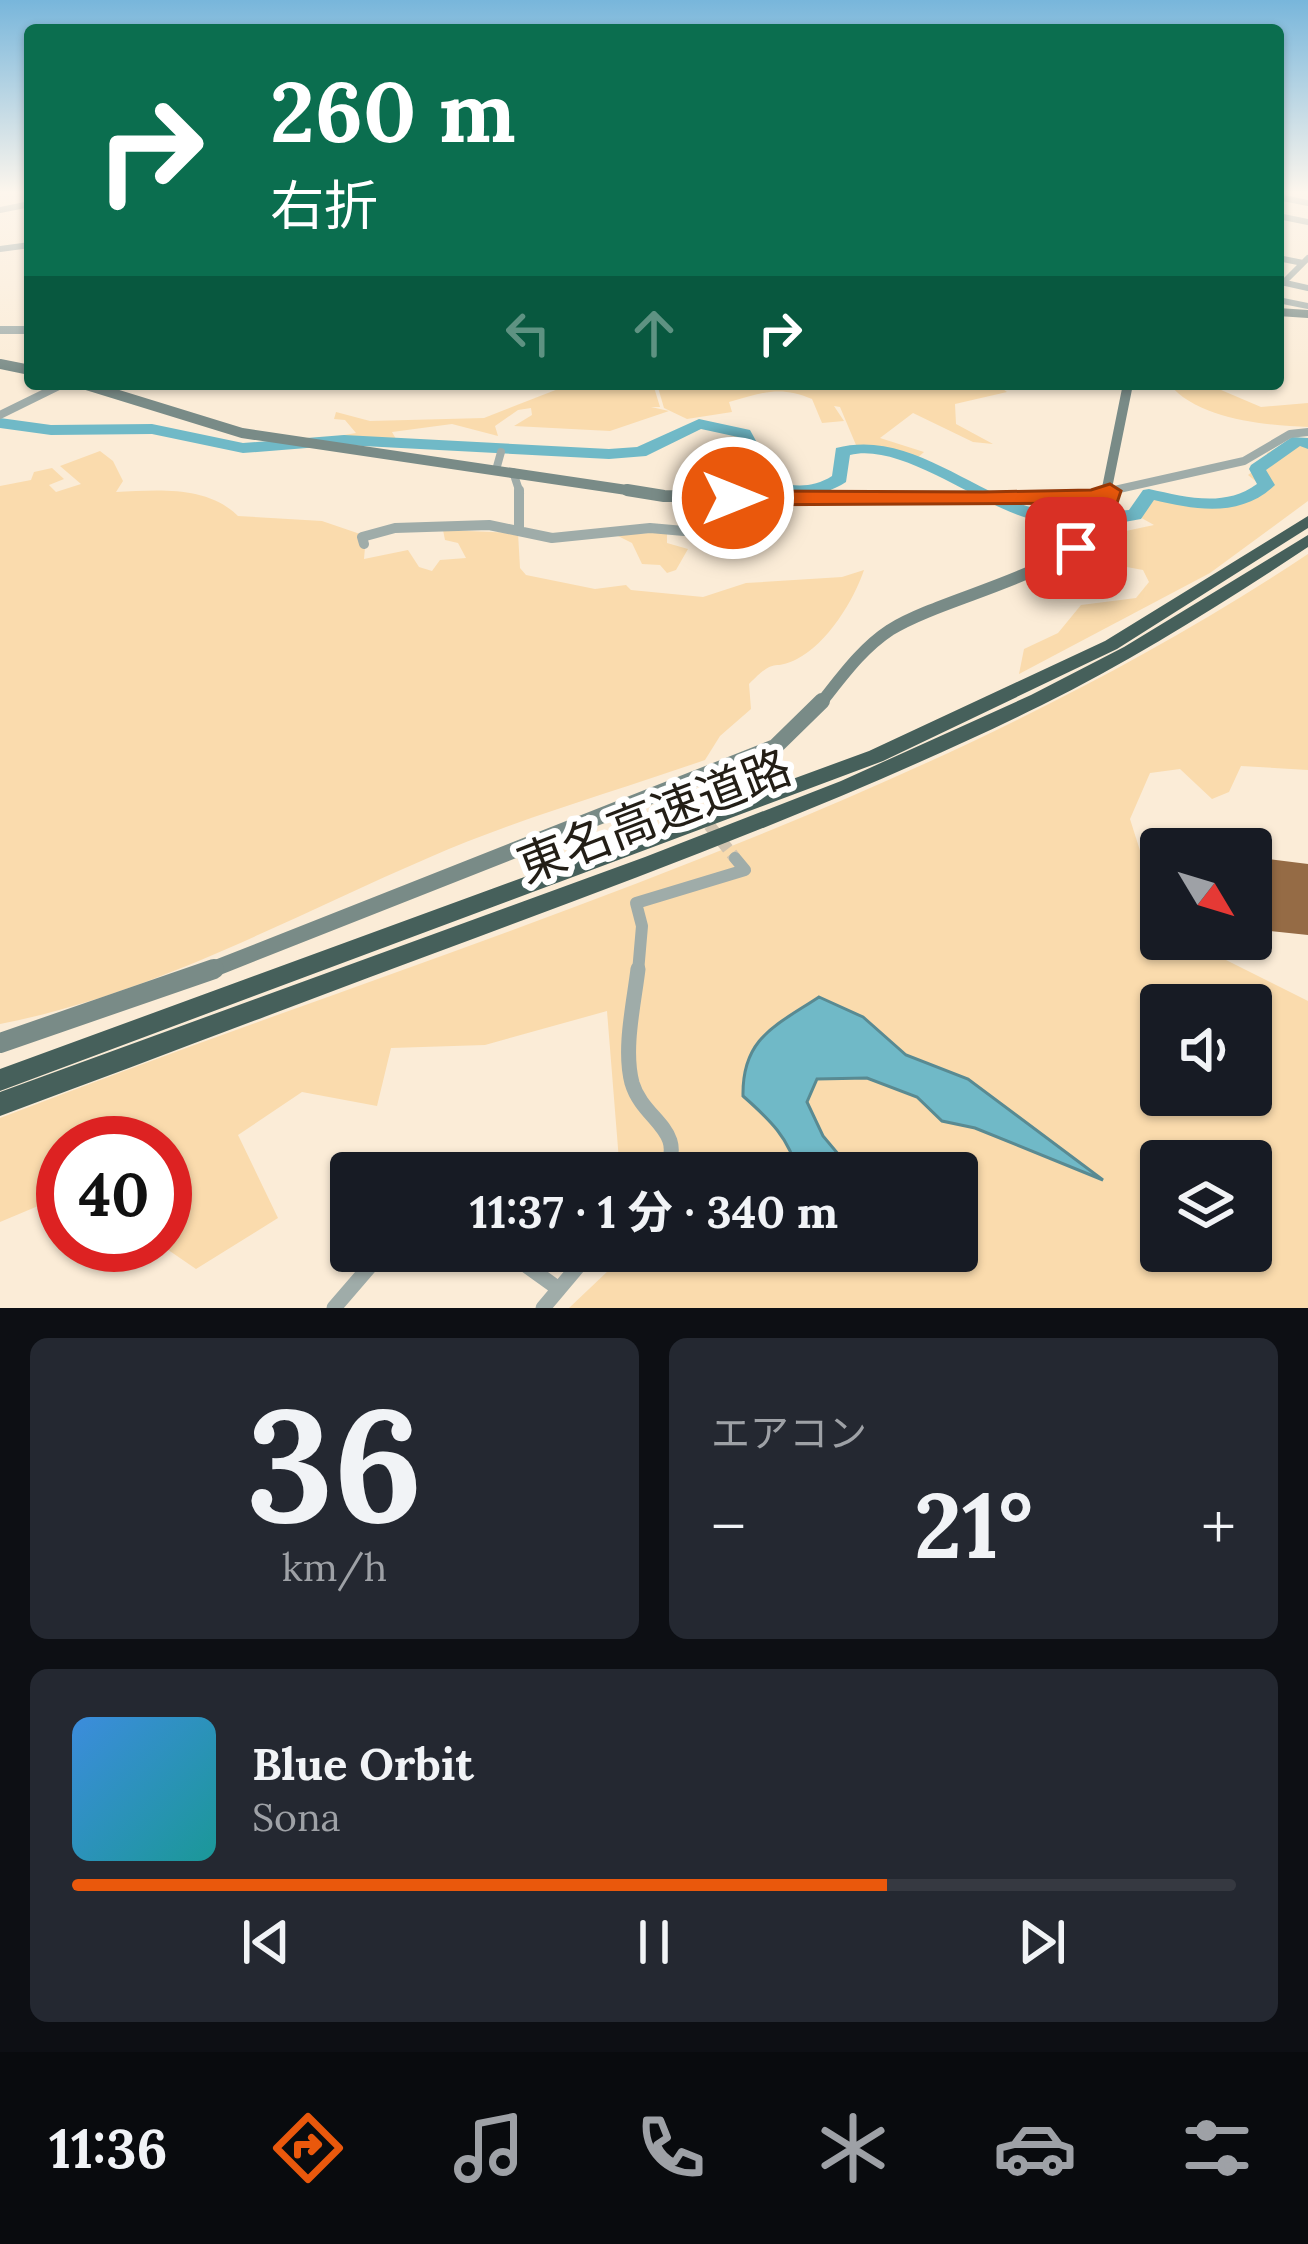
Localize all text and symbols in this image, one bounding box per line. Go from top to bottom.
text: 260 m [270,57,516,165]
icon: right [72,72,228,228]
text: 右折 [270,171,378,240]
icon: left [495,300,561,366]
icon: ahead [621,300,687,366]
icon: right [747,300,813,366]
position arrow [670,435,796,561]
pin [1025,497,1127,599]
icon: arrive [1043,515,1109,581]
street label: 東名高速道路 [508,735,799,896]
north arrow [1140,828,1272,960]
map controls [1140,828,1272,1272]
button: sound [1140,984,1272,1116]
speed limit sign: 40 [36,1116,192,1272]
button: layers [1140,1140,1272,1272]
text: 11:37 · 1 分 · 340 m [470,1183,838,1240]
text: 36 [246,1364,423,1564]
text: エアコン [711,1408,867,1458]
text: 21° [914,1467,1033,1583]
text: − [711,1484,746,1568]
text: + [1201,1484,1236,1568]
text: km/h [282,1542,387,1592]
text: Blue Orbit [252,1735,474,1792]
text: Sona [252,1792,341,1842]
icon: previous [233,1909,299,1975]
icon: pause [621,1909,687,1975]
icon: next [1009,1909,1075,1975]
icon: directions [266,2106,350,2190]
icon: music [447,2106,531,2190]
icon: phone [629,2106,713,2190]
icon: climate [811,2106,895,2190]
icon: car [993,2106,1077,2190]
icon: filters [1175,2106,1259,2190]
text: 11:36 [49,2114,168,2183]

